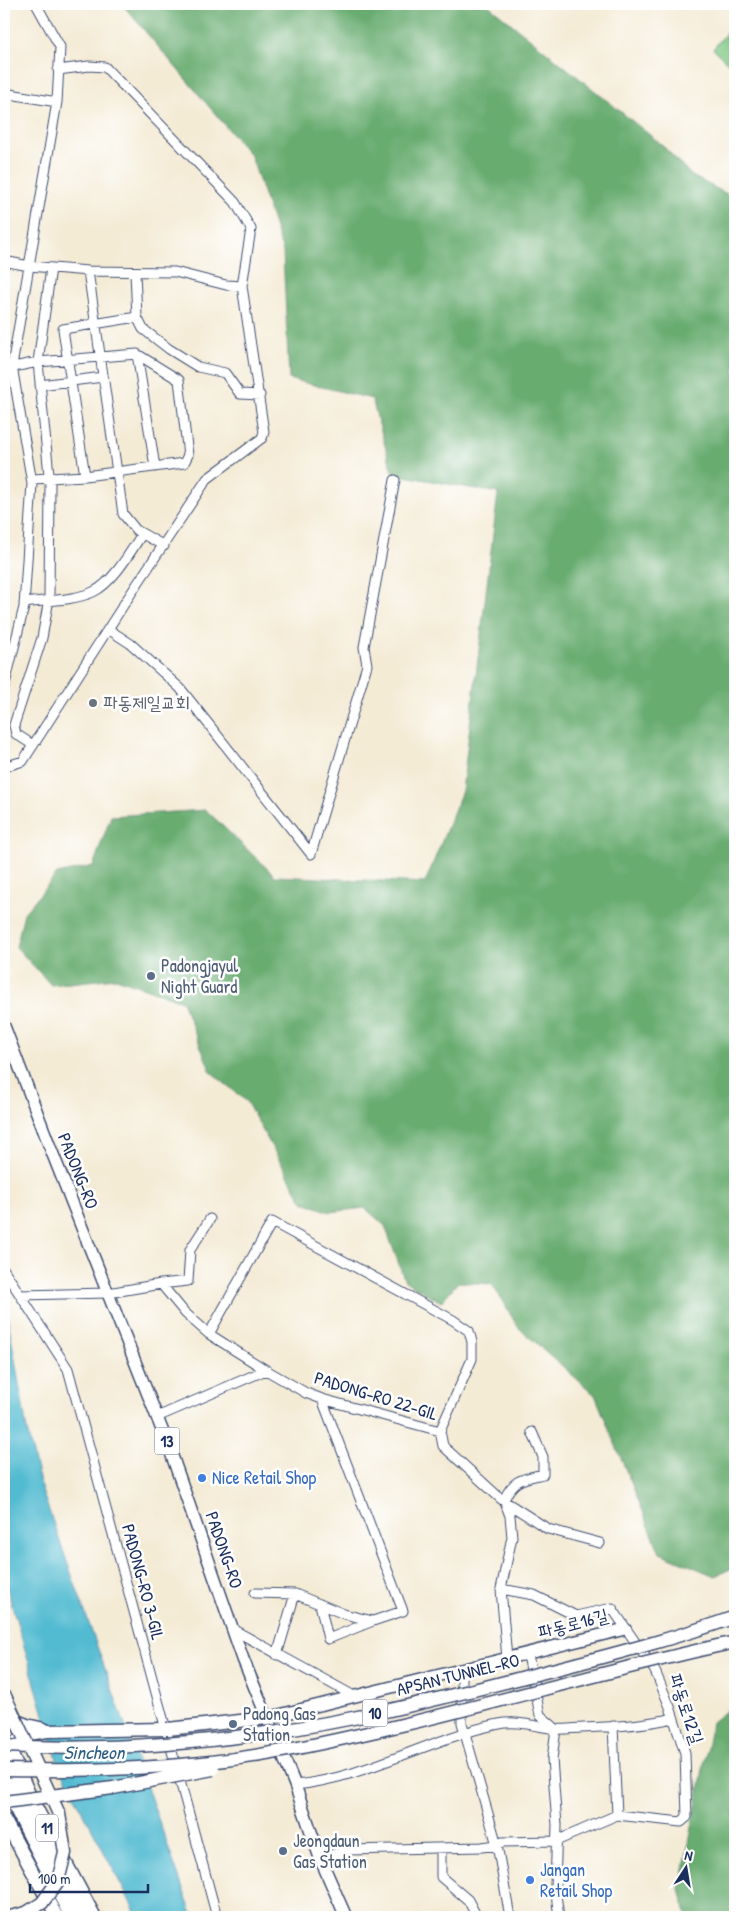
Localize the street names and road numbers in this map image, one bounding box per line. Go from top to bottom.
street label: PADONG-RO [52,1129,105,1212]
street label: PADONG-RO 22-GIL [312,1365,441,1426]
road number: 13 [154,1428,180,1454]
street label: PADONG-RO [200,1508,249,1592]
street label: PADONG-RO 3-GIL [116,1521,171,1643]
street label: 파동로16길 [535,1602,611,1645]
street label: APSAN TUNNEL-RO [394,1647,522,1702]
street label: 파동로12길 [663,1670,710,1748]
road number: 10 [362,1700,388,1726]
road number: 11 [36,1815,58,1842]

